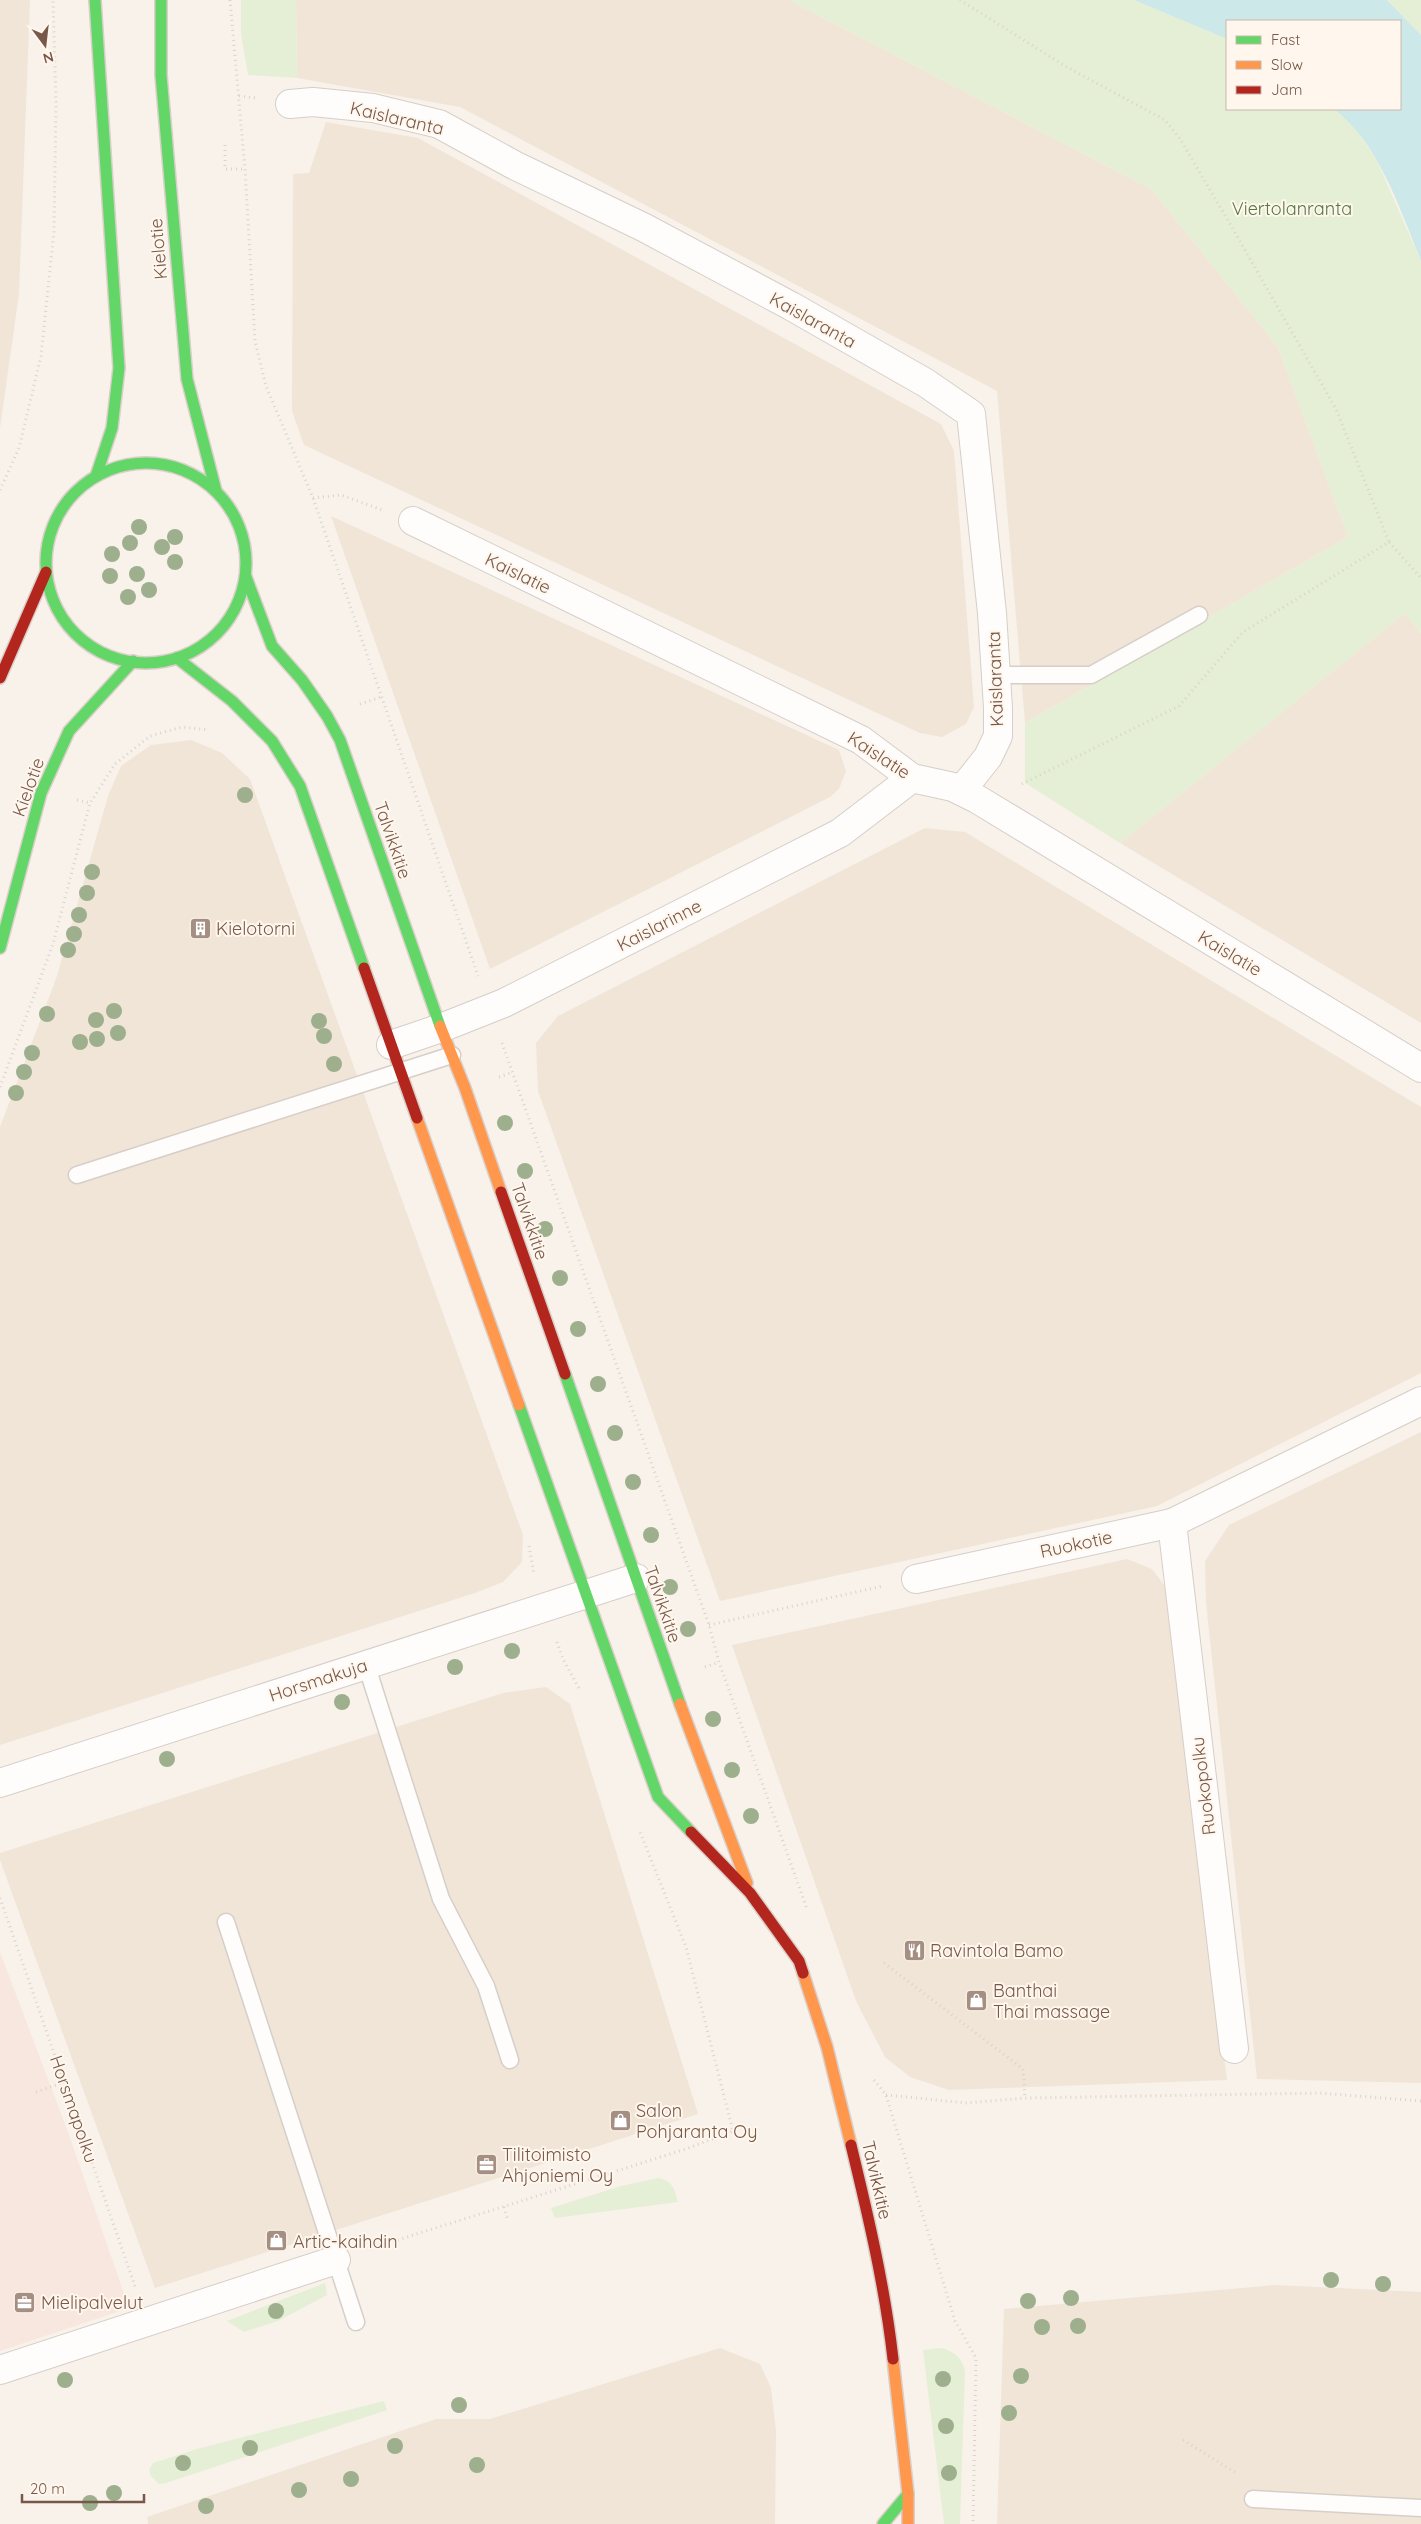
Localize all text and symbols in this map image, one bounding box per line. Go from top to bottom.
north arrow [20,20,70,70]
legend [1226,20,1401,110]
text: Fast [1271,30,1300,49]
text: N [41,48,56,68]
text: Slow [1271,55,1303,74]
text: Jam [1271,80,1302,99]
street label: Kaislaranta [348,96,446,140]
park label: Viertolanranta [1232,197,1352,220]
street label: Kielotie [144,218,172,280]
street label: Kaislaranta [766,287,860,353]
street label: Kaislatie [481,547,555,599]
street label: Kaislaranta [982,631,1008,727]
street label: Kaislatie [843,726,915,784]
street label: Kielotie [7,754,49,820]
street label: Talvikkitie [369,798,417,882]
street label: Kaislarinne [613,894,705,956]
building icon: Kielotorni [188,916,212,940]
place label: Kielotorni [216,917,295,940]
street label: Kaislatie [1194,925,1266,981]
street label: Talvikkitie [506,1179,554,1263]
street label: Ruokotie [1038,1525,1114,1563]
street label: Talvikkitie [639,1562,687,1646]
street label: Horsmakuja [266,1653,370,1707]
street label: Ruokopolku [1186,1736,1220,1836]
restaurant icon: Ravintola Bamo [902,1938,926,1962]
place label: Ravintola Bamo [930,1939,1063,1962]
place label: Banthai Thai massage [993,1979,1110,2023]
shop icon: Banthai Thai massage [965,1988,989,2012]
street label: Horsmapolku [45,2052,103,2166]
place label: Salon Pohjaranta Oy [636,2099,757,2143]
shop icon: Salon Pohjaranta Oy [608,2108,632,2132]
street label: Talvikkitie [857,2138,897,2222]
place label: Tilitoimisto Ahjoniemi Oy [502,2143,613,2187]
office icon: Tilitoimisto Ahjoniemi Oy [474,2152,498,2176]
shop icon: Artic-kaihdin [265,2229,289,2253]
place label: Artic-kaihdin [293,2230,398,2253]
office icon: Mielipalvelut [13,2290,37,2314]
place label: Mielipalvelut [41,2291,143,2314]
scale bar [22,2472,145,2504]
text: 20 m [30,2479,65,2498]

